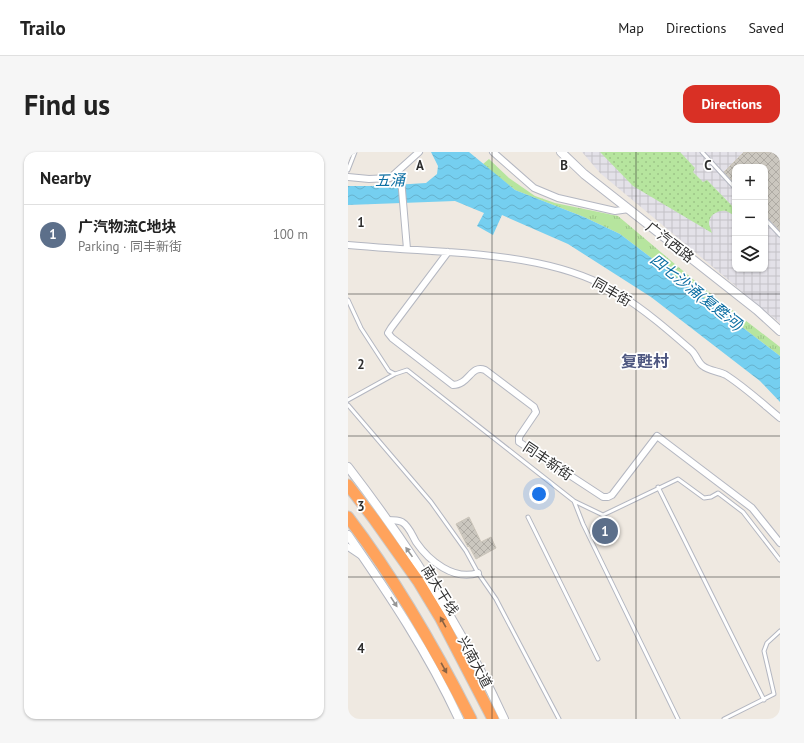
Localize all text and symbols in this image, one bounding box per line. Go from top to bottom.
text: Trailo [20,16,66,40]
text: Map [618,19,644,37]
text: Directions [666,19,726,37]
text: Saved [748,19,784,37]
button: Directions [683,85,780,123]
text: Find us [24,86,110,123]
text: A [416,157,424,174]
text: B [560,157,568,174]
text: C [704,157,712,174]
map controls [732,164,768,272]
button: + [732,164,768,200]
text: Nearby [40,167,91,189]
water label: 五涌 [375,170,407,190]
button: − [732,200,768,236]
text: 1 [357,214,365,231]
text: 广汽物流C地块 [78,217,176,236]
street label: 广汽西路 [642,218,698,266]
text: 1 [49,226,57,243]
text: 100 m [273,226,308,243]
button: layers [732,236,768,272]
text: Parking · 同丰新街 [78,238,182,255]
water label: 四七沙涌(复甦河) [647,250,747,334]
street label: 同丰街 [589,274,635,310]
district label: 复甦村 [621,351,669,371]
text: 2 [357,356,365,373]
street label: 同丰新街 [520,438,576,484]
your location [529,484,549,504]
text: 3 [357,498,365,515]
pin: 1 [592,516,618,546]
one-way arrow [405,546,413,557]
street label: 南大干线 [418,561,462,619]
one-way arrow [390,597,398,607]
one-way arrow [439,617,446,628]
street label: 兴南大道 [454,633,496,691]
text: 4 [357,640,365,657]
one-way arrow [441,662,448,673]

